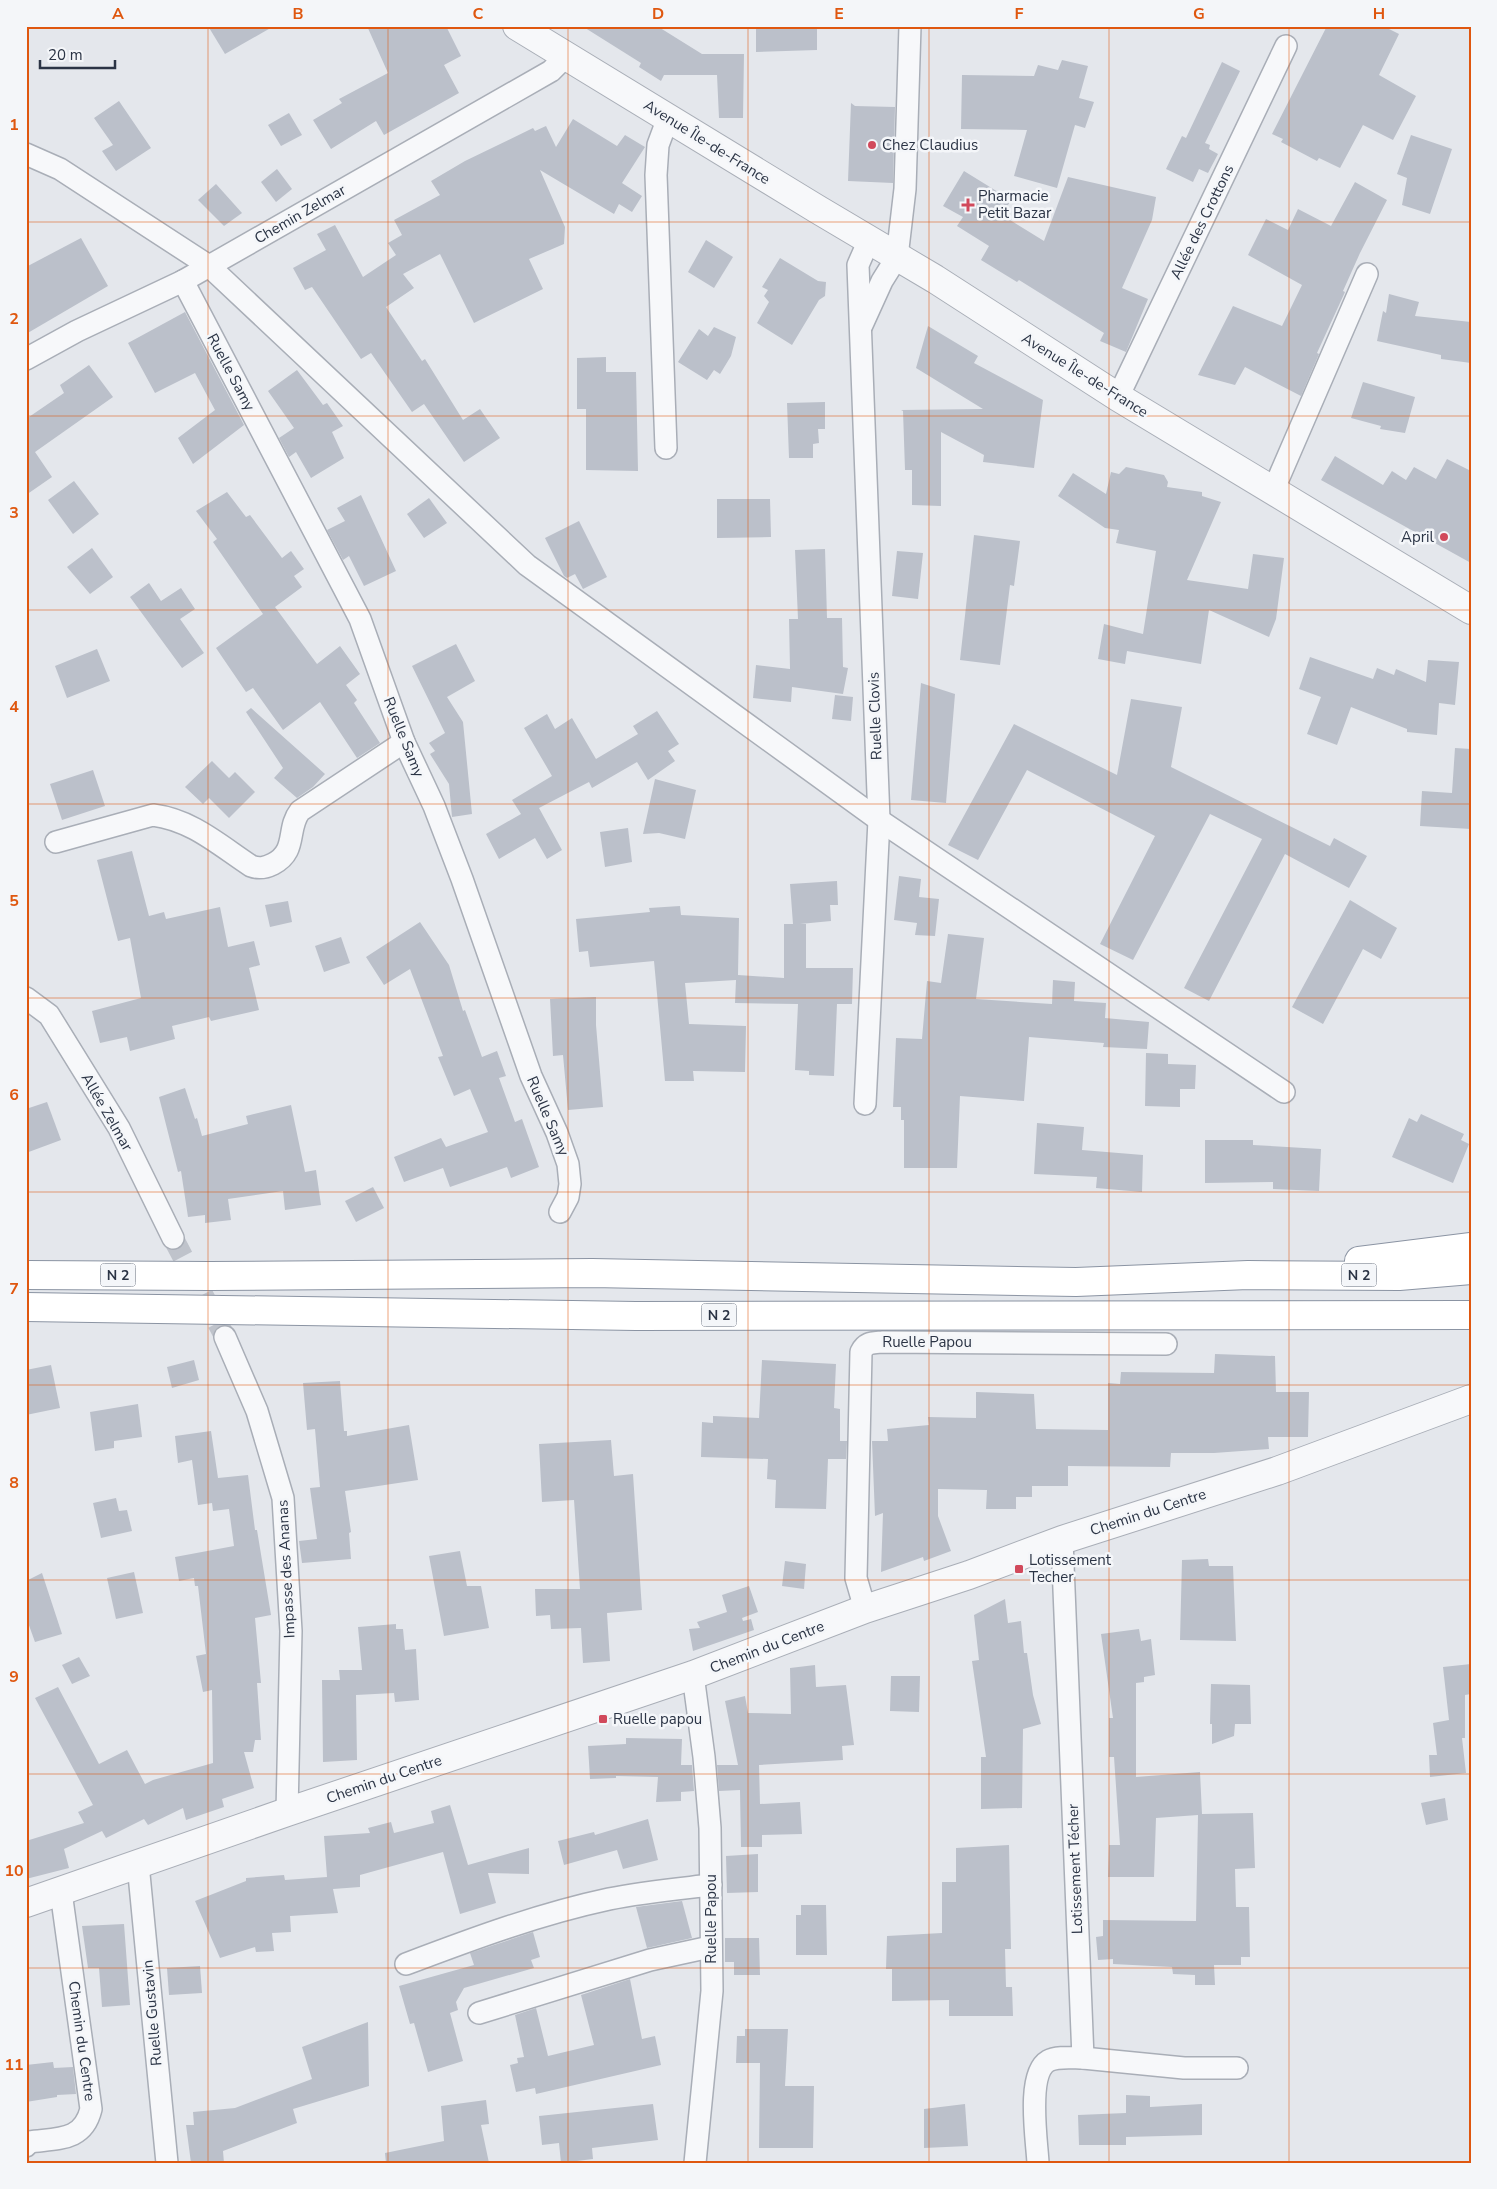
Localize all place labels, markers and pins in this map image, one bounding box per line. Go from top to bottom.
place label: Chez Claudius [882,135,978,155]
marker: Chez Claudius [866,139,878,151]
place label: Pharmacie Petit Bazar [978,186,1052,223]
marker: Pharmacie Petit Bazar [962,199,974,211]
place label: April [1401,527,1435,547]
marker: April [1438,531,1450,543]
place label: Lotissement Techer [1029,1550,1112,1587]
marker: Lotissement Techer [1013,1563,1025,1575]
place label: Ruelle papou [613,1709,702,1729]
marker: Ruelle papou [597,1713,609,1725]

